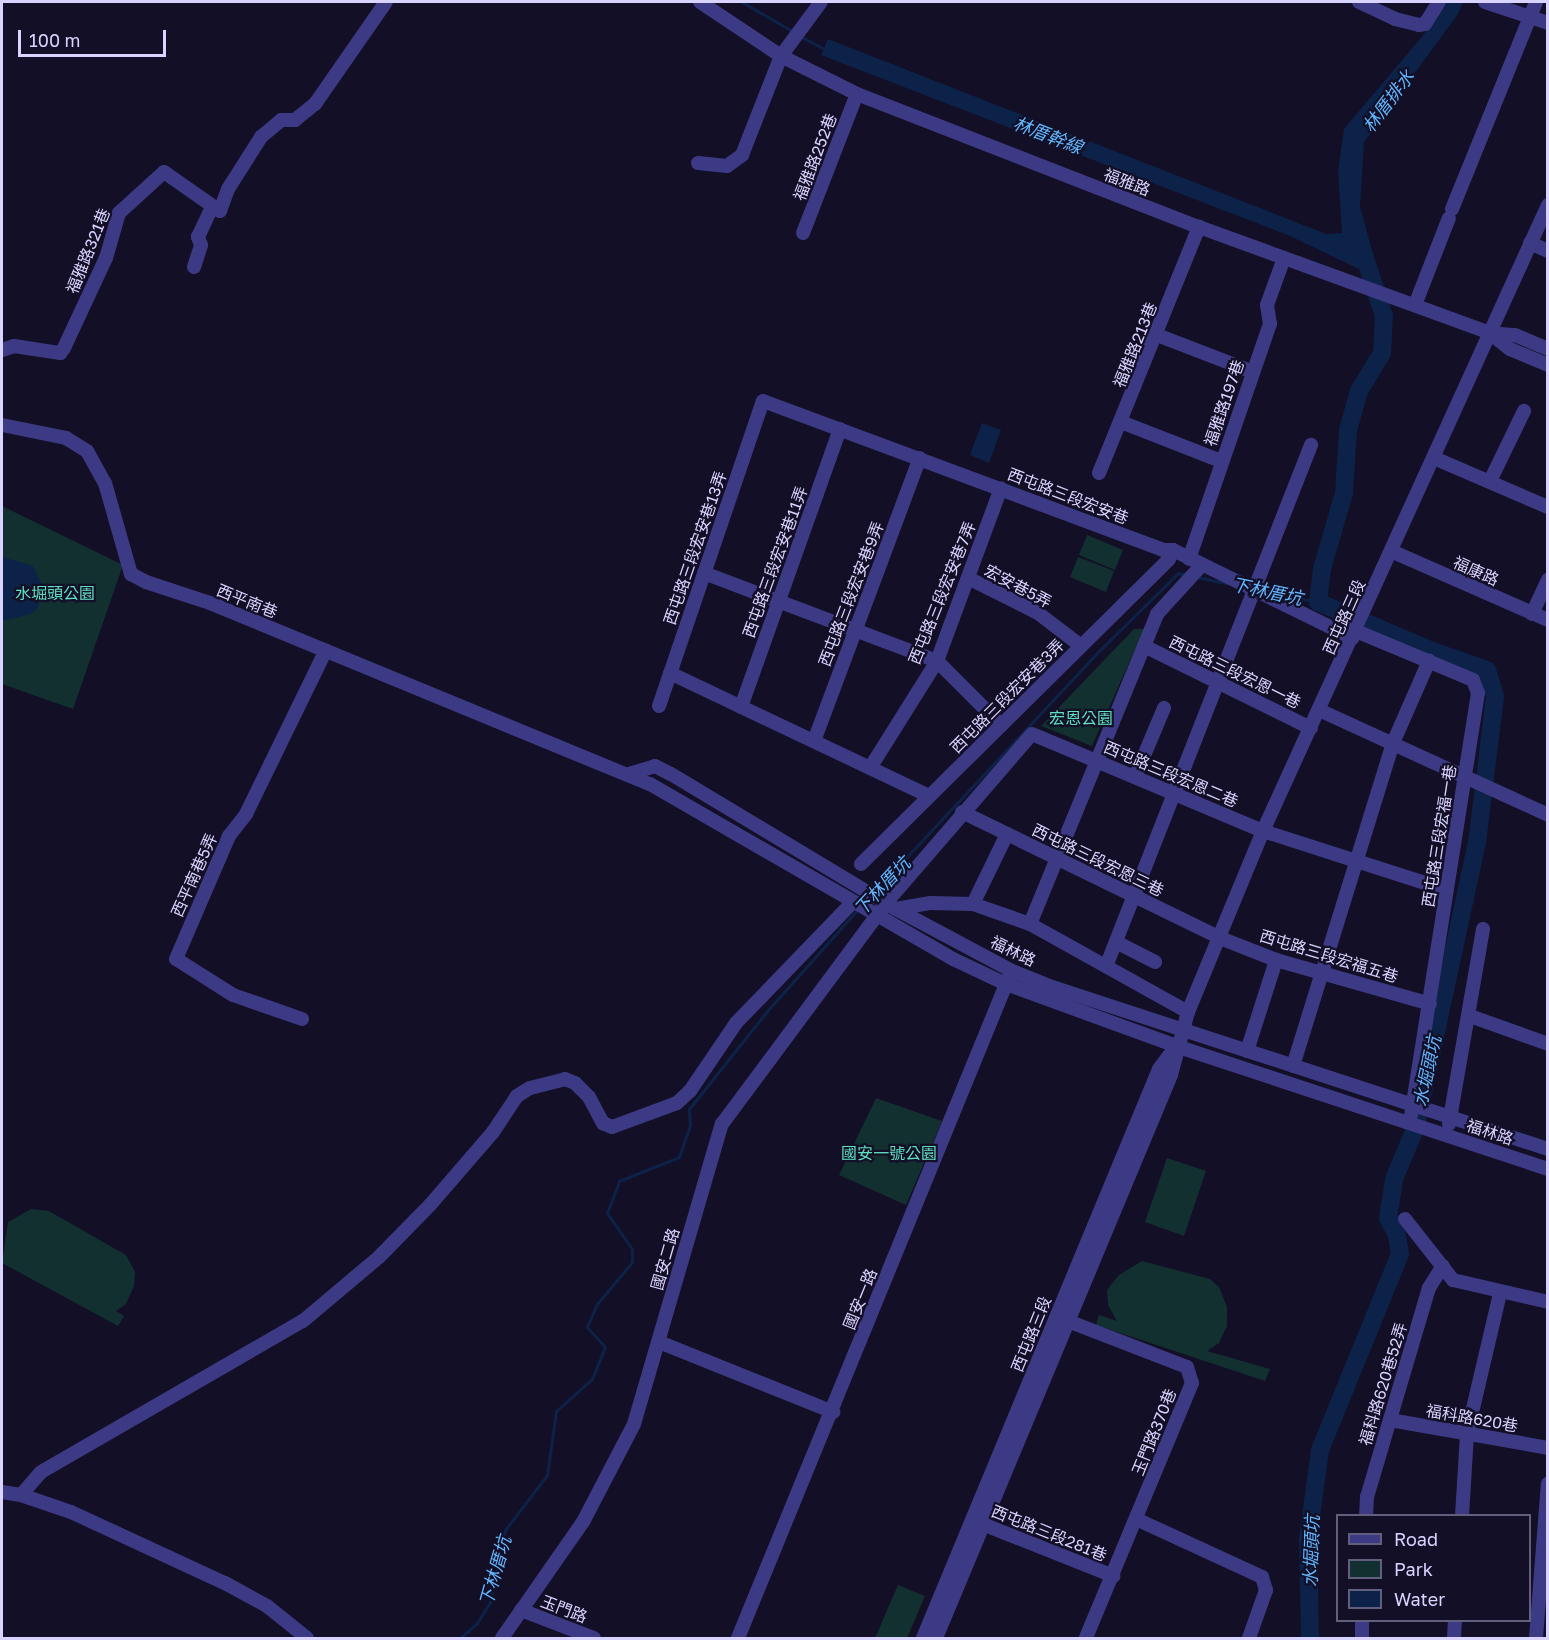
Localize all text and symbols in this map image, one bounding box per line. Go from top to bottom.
scale bar [21,18,170,56]
text: 100 m [29,29,80,51]
water label: 林厝排水 [1358,66,1418,136]
street label: 福雅路252巷 [790,111,840,203]
water label: 林厝幹線 [1011,112,1085,158]
street label: 福雅路 [1101,164,1153,200]
street label: 福雅路321巷 [62,205,114,297]
street label: 福雅路213巷 [1109,299,1161,391]
street label: 福雅路197巷 [1200,357,1248,449]
street label: 西屯路三段宏安巷 [1005,464,1131,528]
street label: 西屯路三段宏安巷13弄 [660,469,730,627]
street label: 西屯路三段宏安巷11弄 [739,484,811,640]
street label: 西屯路三段宏安巷9弄 [815,519,887,669]
street label: 西屯路三段宏安巷7弄 [905,519,979,667]
street label: 福康路 [1450,552,1502,590]
street label: 宏安巷5弄 [981,560,1055,612]
water label: 下林厝坑 [1230,573,1304,609]
street label: 西屯路三段 [1319,577,1369,657]
street label: 西平南巷 [214,580,280,622]
park label: 水堀頭公園 [15,583,95,603]
street label: 西屯路三段宏恩一巷 [1166,632,1304,712]
street label: 西屯路三段宏安巷3弄 [946,635,1068,757]
park label: 宏恩公園 [1049,708,1113,728]
street label: 西屯路三段宏恩二巷 [1101,737,1241,811]
street label: 西屯路三段宏福一巷 [1418,763,1460,909]
street label: 西屯路三段宏恩三巷 [1029,820,1167,900]
street label: 西平南巷5弄 [167,830,221,920]
water label: 下林厝坑 [850,852,914,920]
street label: 西屯路三段宏福五巷 [1257,926,1401,986]
street label: 福林路 [987,932,1039,970]
water label: 水堀頭坑 [1409,1034,1445,1108]
street label: 福林路 [1464,1115,1516,1149]
park label: 國安一號公園 [841,1143,937,1163]
street label: 國安二路 [647,1226,683,1292]
street label: 國安一路 [839,1266,881,1332]
street label: 西屯路三段 [1007,1293,1055,1375]
street label: 福科路620巷52弄 [1355,1320,1411,1448]
street label: 玉門路370巷 [1128,1386,1180,1478]
street label: 福科路620巷 [1425,1400,1519,1436]
street label: 西屯路三段281巷 [988,1501,1110,1565]
legend [1336,1514,1531,1622]
water label: 水堀頭坑 [1299,1515,1323,1587]
text: Road [1394,1528,1438,1550]
water label: 下林厝坑 [475,1533,515,1609]
text: Park [1394,1558,1433,1580]
text: Water [1394,1588,1445,1610]
street label: 玉門路 [538,1591,590,1627]

